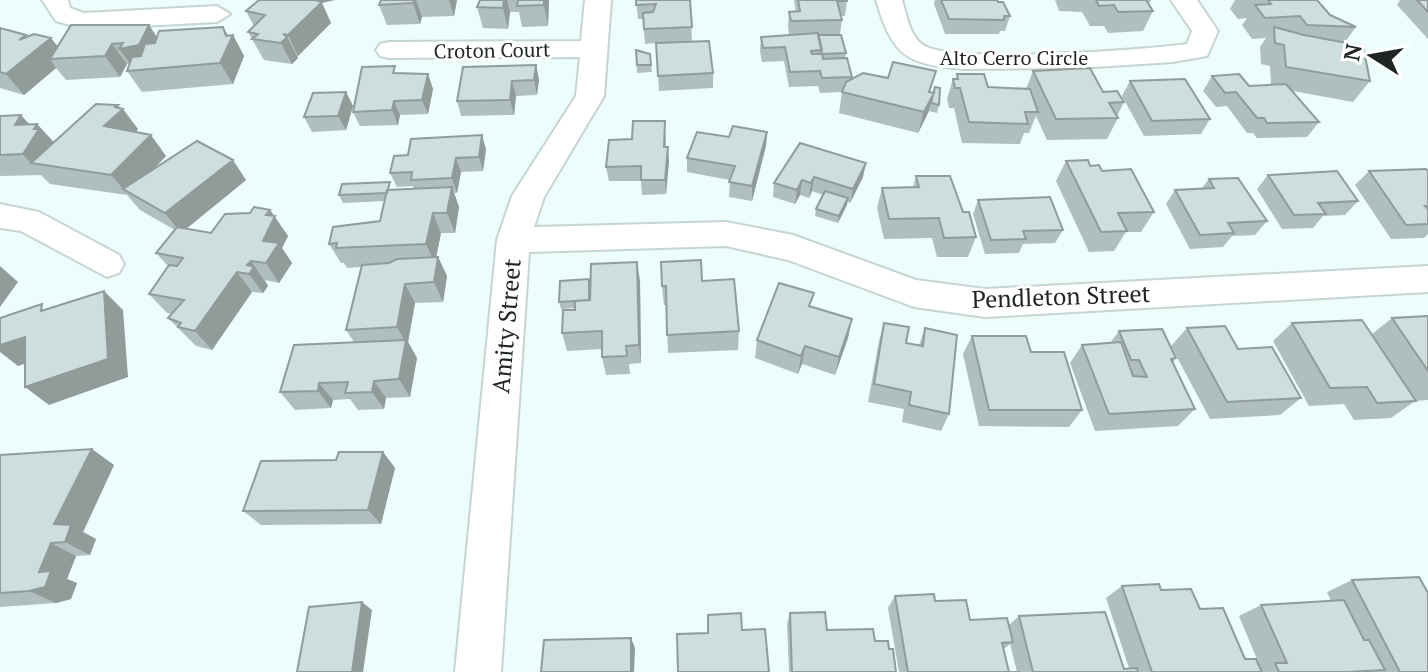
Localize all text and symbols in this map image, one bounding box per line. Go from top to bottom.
north arrow [1332,16,1412,96]
street label: Croton Court [433,35,551,65]
text: N [1336,41,1368,63]
street label: Alto Cerro Circle [940,44,1088,71]
street label: Amity Street [484,257,528,395]
street label: Pendleton Street [971,277,1151,315]

